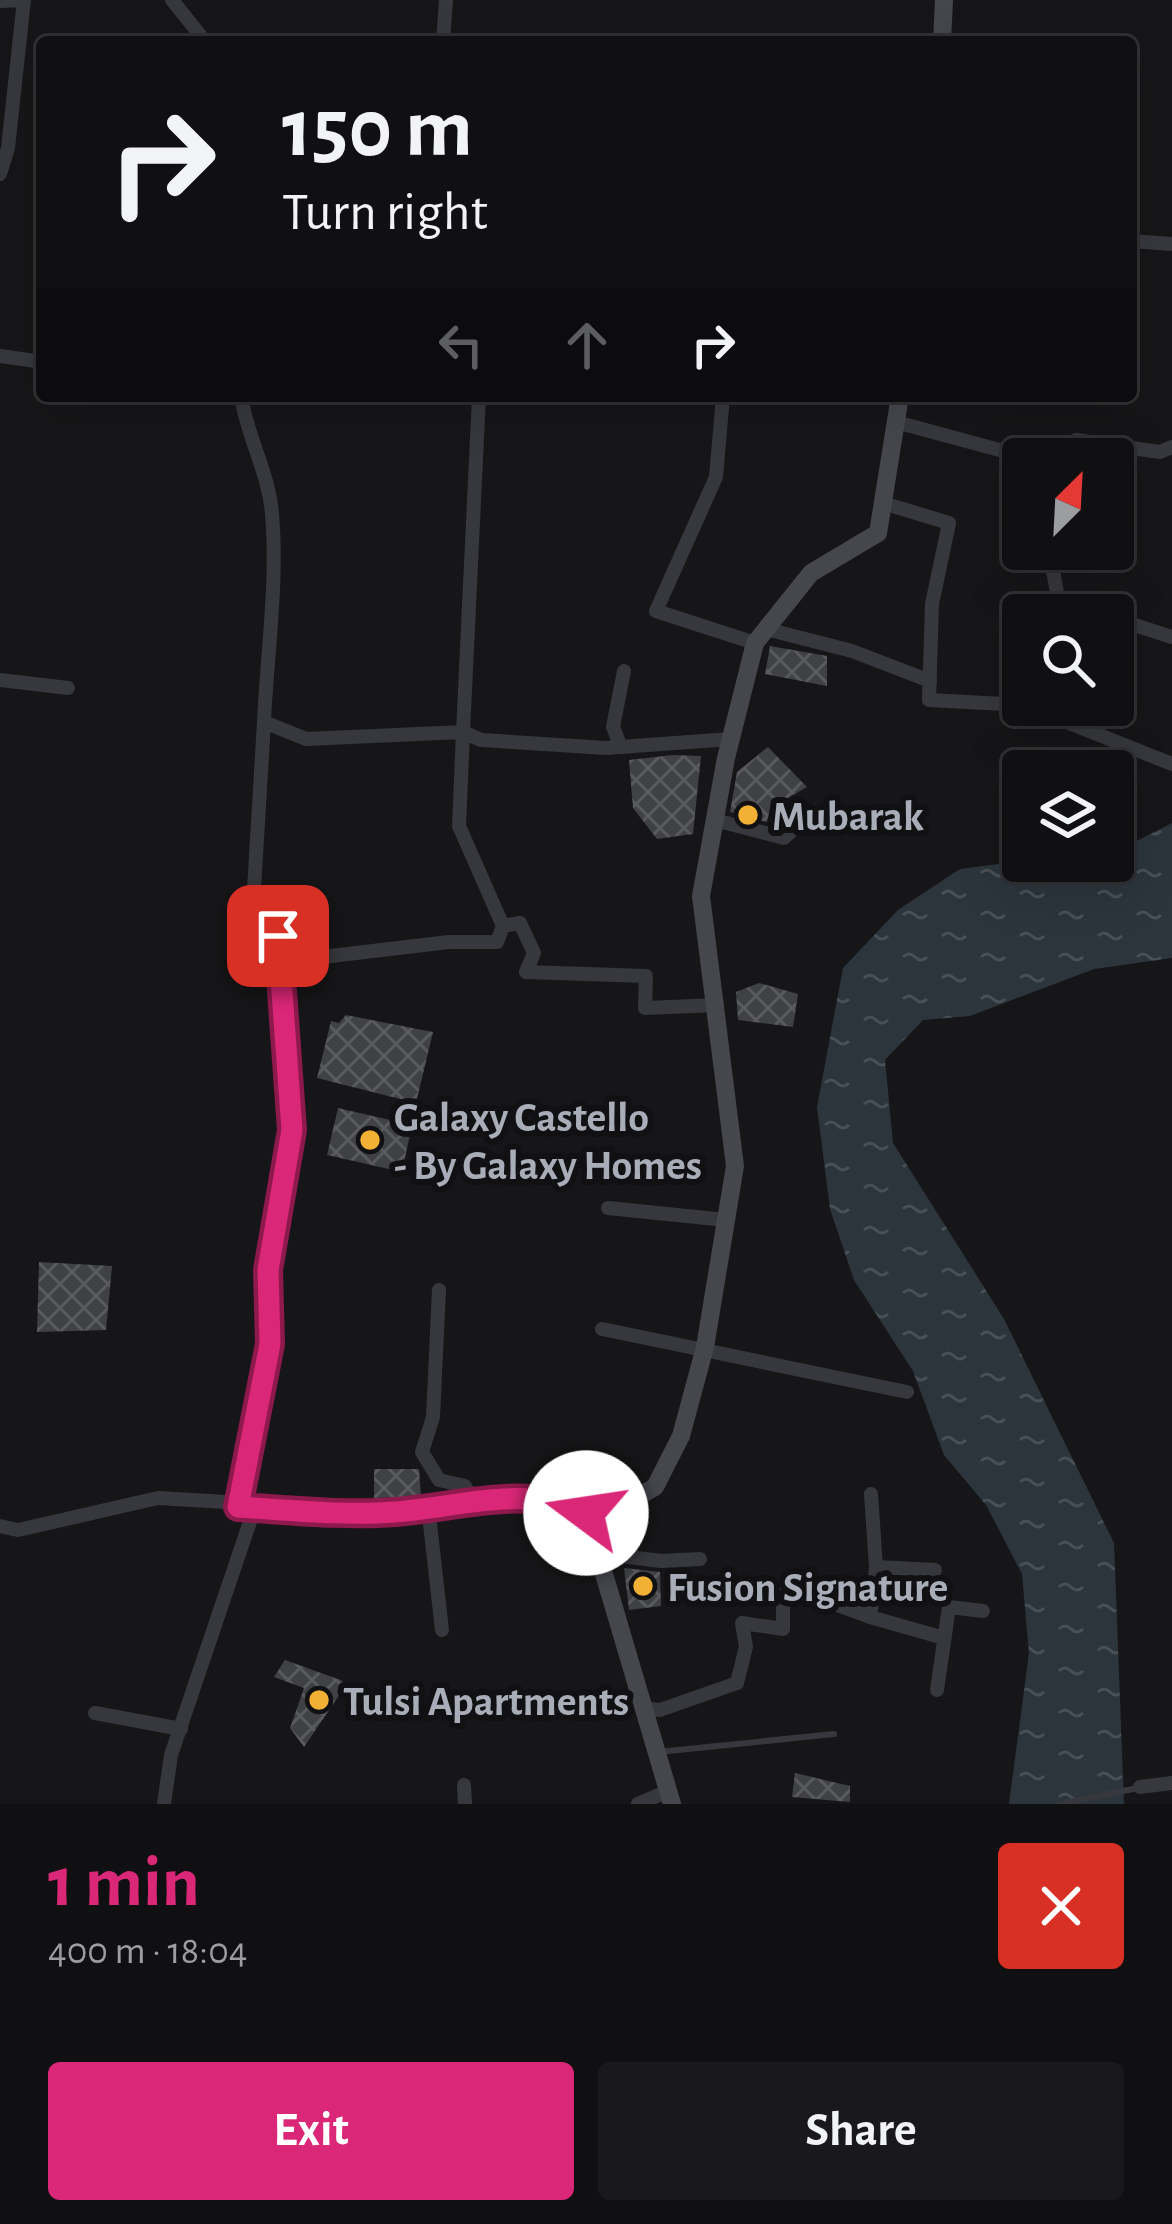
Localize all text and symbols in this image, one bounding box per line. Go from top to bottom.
icon: right [84,84,240,240]
text: 150 m [282,88,473,172]
text: Turn right [282,186,488,240]
icon: left [428,312,494,378]
icon: ahead [554,312,620,378]
icon: right [680,312,746,378]
north arrow [1002,438,1134,570]
map controls [1002,438,1134,882]
button: search [1002,594,1134,726]
button: layers [1002,750,1134,882]
place label: Mubarak [772,796,924,838]
marker: Mubarak [735,802,761,828]
pin [227,885,329,987]
icon: arrive [245,903,311,969]
place label: Galaxy Castello - By Galaxy Homes [394,1097,702,1187]
marker: Galaxy Castello - By Galaxy Homes [357,1127,383,1153]
position arrow [523,1450,649,1576]
place label: Fusion Signature [667,1567,948,1609]
marker: Fusion Signature [630,1573,656,1599]
place label: Tulsi Apartments [343,1681,629,1723]
marker: Tulsi Apartments [306,1687,332,1713]
button: close [998,1843,1124,1969]
text: 1 min [48,1847,200,1919]
text: 400 m · 18:04 [48,1932,248,1971]
button: Exit [48,2062,574,2200]
button: Share [598,2062,1124,2200]

